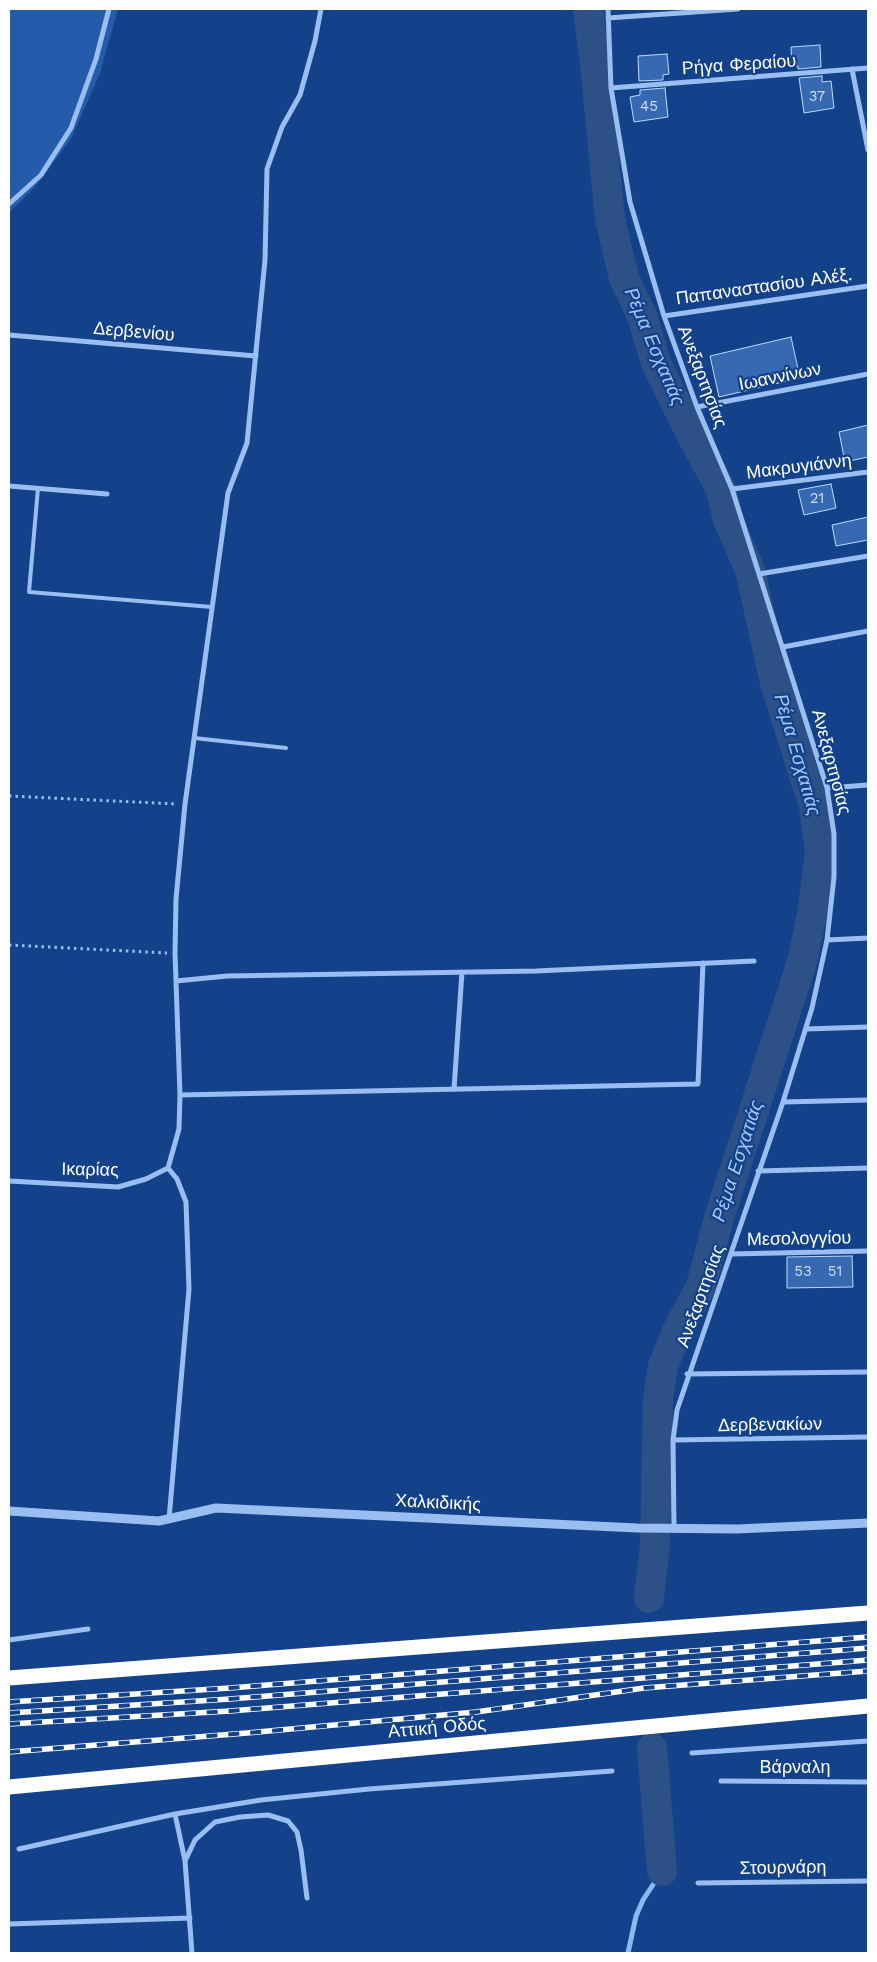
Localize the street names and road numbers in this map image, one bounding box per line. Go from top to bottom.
street label: Ρήγα Φεραίου [681,50,797,80]
street label: Παπαναστασίου Αλέξ. [674,264,854,310]
street label: Δερβενίου [92,318,176,346]
street label: Ανεξαρτησίας [673,323,731,431]
street label: Ιωαννίνων [737,358,823,396]
street label: Μακρυγιάννη [745,450,853,484]
street label: Ανεξαρτησίας [807,707,855,817]
street label: Ικαρίας [61,1159,119,1181]
street label: Μεσολογγίου [747,1227,851,1251]
street label: Ανεξαρτησίας [672,1242,730,1350]
street label: Δερβενακίων [718,1413,822,1437]
street label: Χαλκιδικής [394,1490,482,1516]
street label: Αττική Οδός [387,1713,487,1743]
street label: Βάρναλη [759,1757,831,1779]
street label: Στουρνάρη [739,1856,827,1880]

